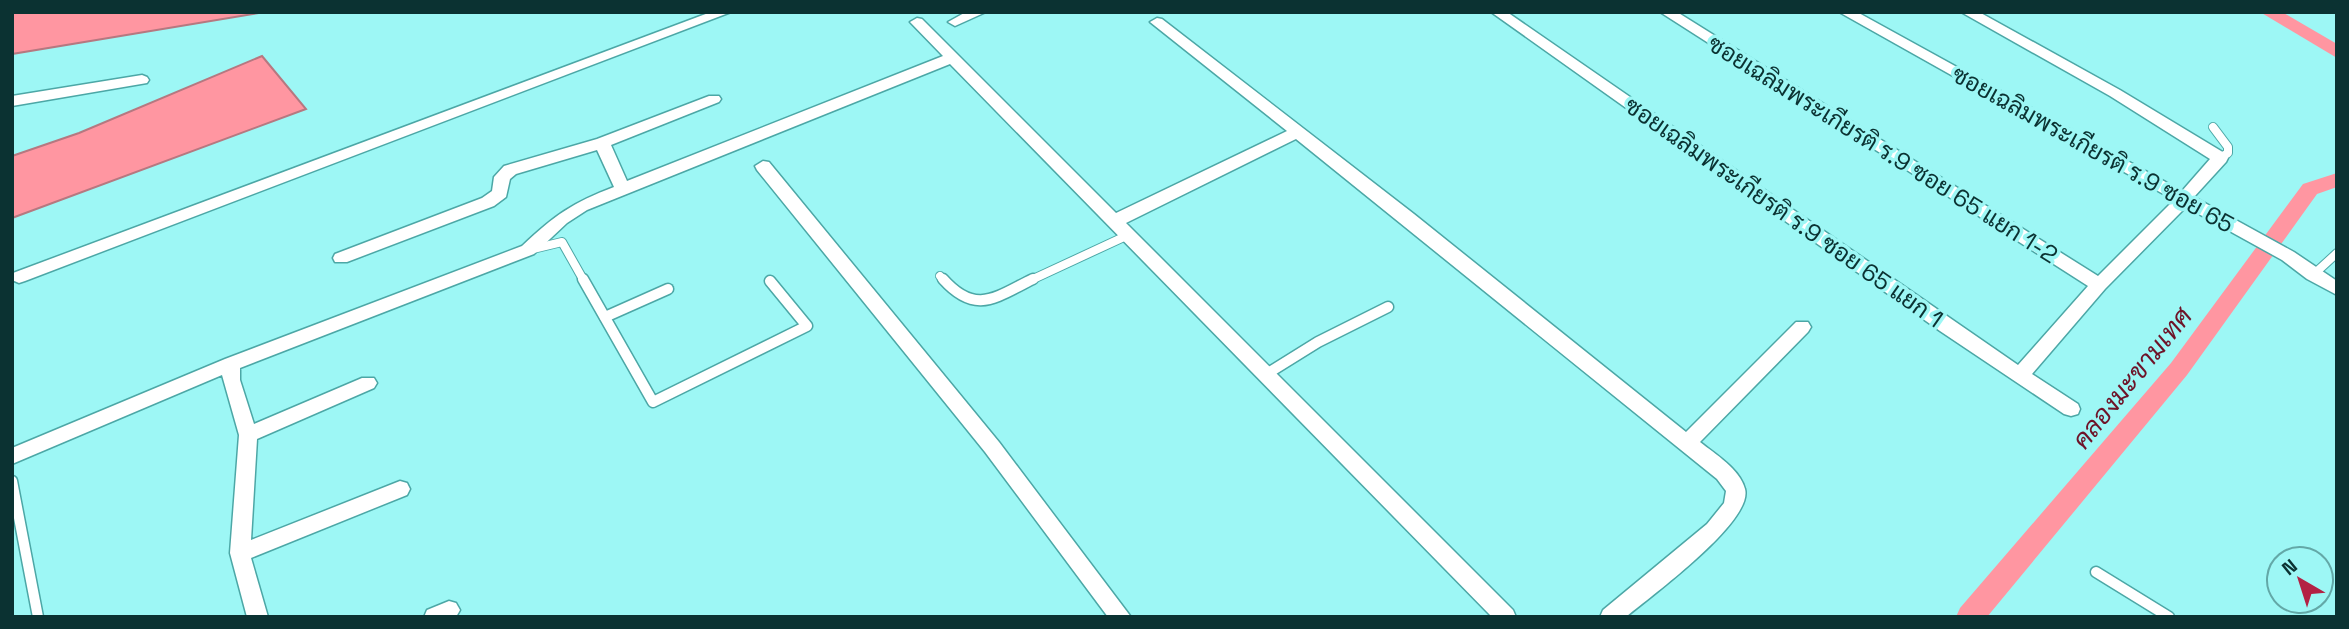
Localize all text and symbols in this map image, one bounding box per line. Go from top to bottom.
street label: ซอยเฉลิมพระเกียรติ ร.9 ซอย 65 แยก 1-2 [1703,29,2063,269]
street label: ซอยเฉลิมพระเกียรติ ร.9 ซอย 65 [1947,58,2239,240]
street label: ซอยเฉลิมพระเกียรติ ร.9 ซอย 65 แยก 1 [1619,91,1949,333]
water label: คลองมะขามเทศ [2065,300,2200,456]
north arrow [2265,545,2335,615]
text: N [2277,553,2302,581]

